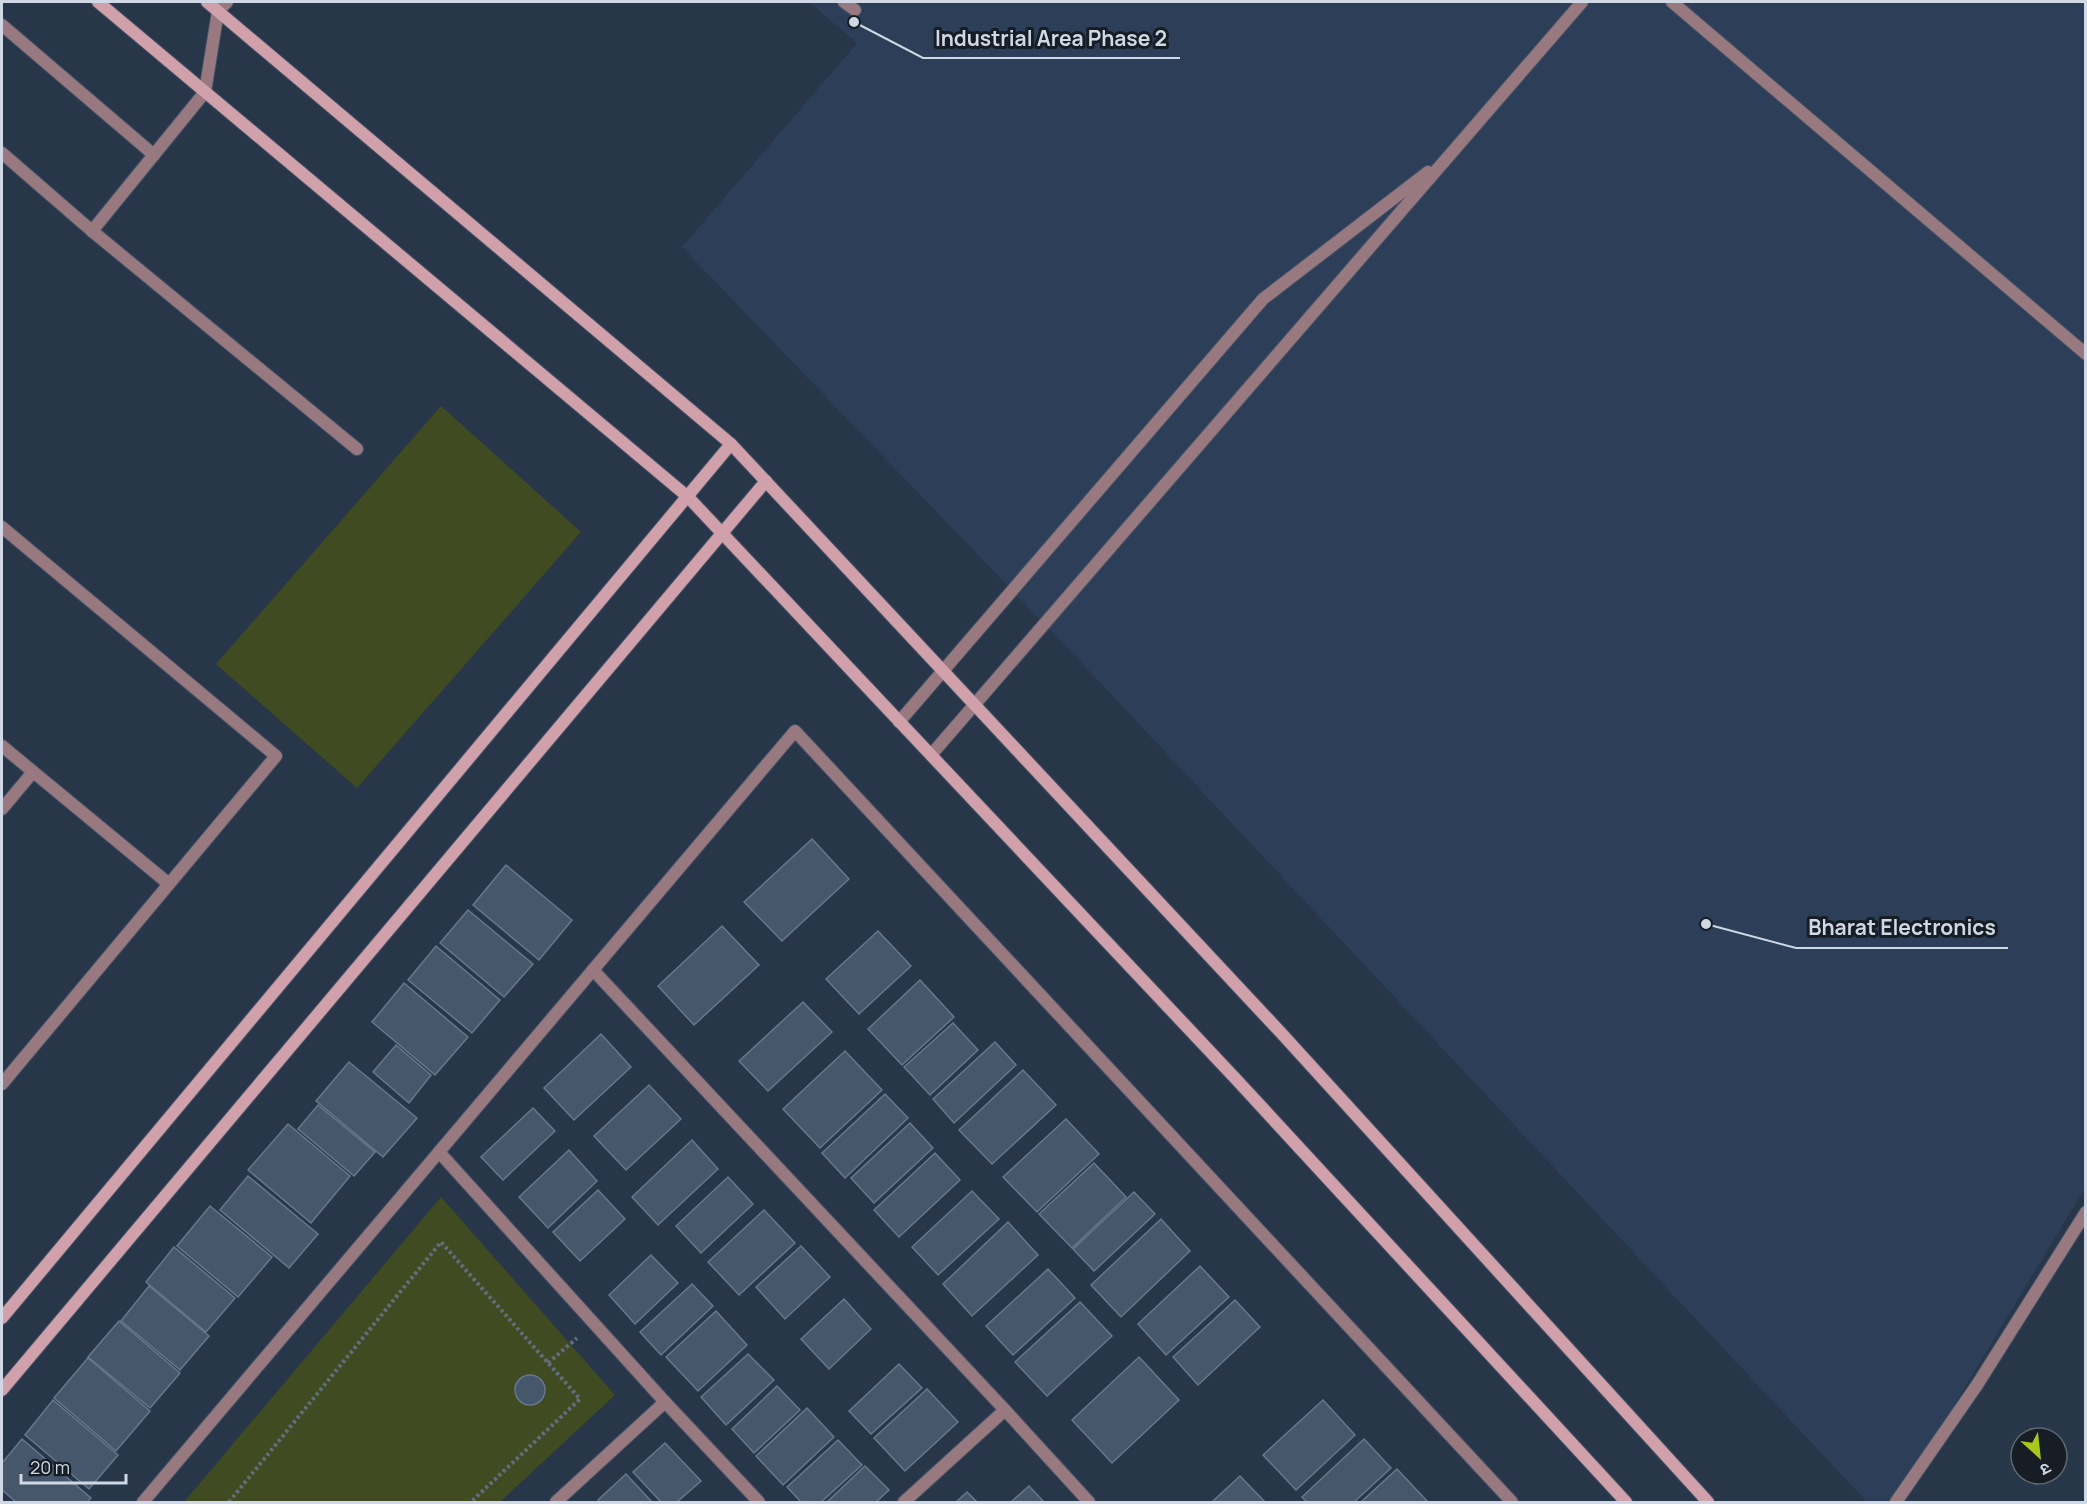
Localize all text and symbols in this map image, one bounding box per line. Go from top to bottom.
callout: Industrial Area Phase 2 [923,19,1180,58]
text: Industrial Area Phase 2 [935,24,1167,52]
callout: Bharat Electronics [1796,909,2008,948]
text: Bharat Electronics [1808,913,1996,941]
north arrow [2009,1426,2069,1486]
scale bar [21,1447,126,1485]
text: 20 m [30,1455,70,1479]
text: उ [2036,1457,2055,1482]

